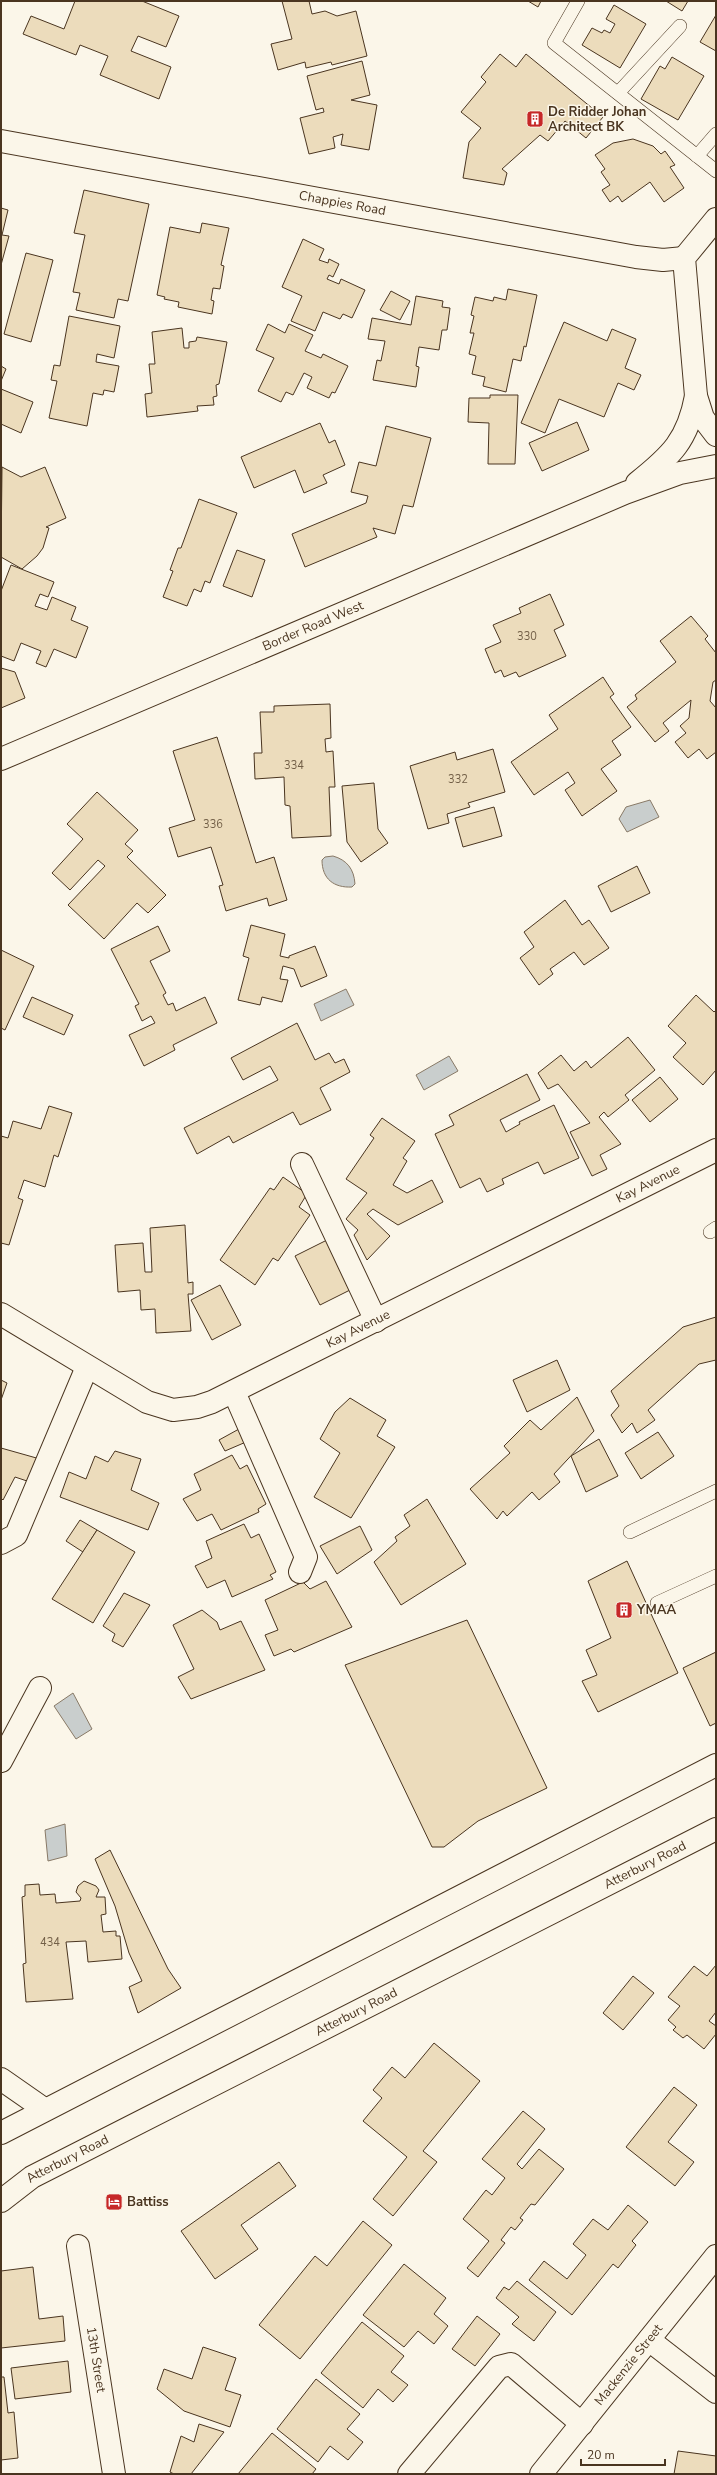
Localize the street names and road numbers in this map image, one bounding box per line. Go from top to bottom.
street label: Chappies Road [297,187,387,220]
street label: Border Road West [260,596,366,656]
street label: Kay Avenue [613,1160,683,1208]
street label: Kay Avenue [323,1305,393,1352]
street label: Atterbury Road [601,1837,689,1894]
street label: Atterbury Road [312,1984,400,2040]
street label: Atterbury Road [22,2131,112,2187]
street label: Mackenzie Street [590,2320,667,2409]
street label: 13th Street [82,2325,110,2394]

